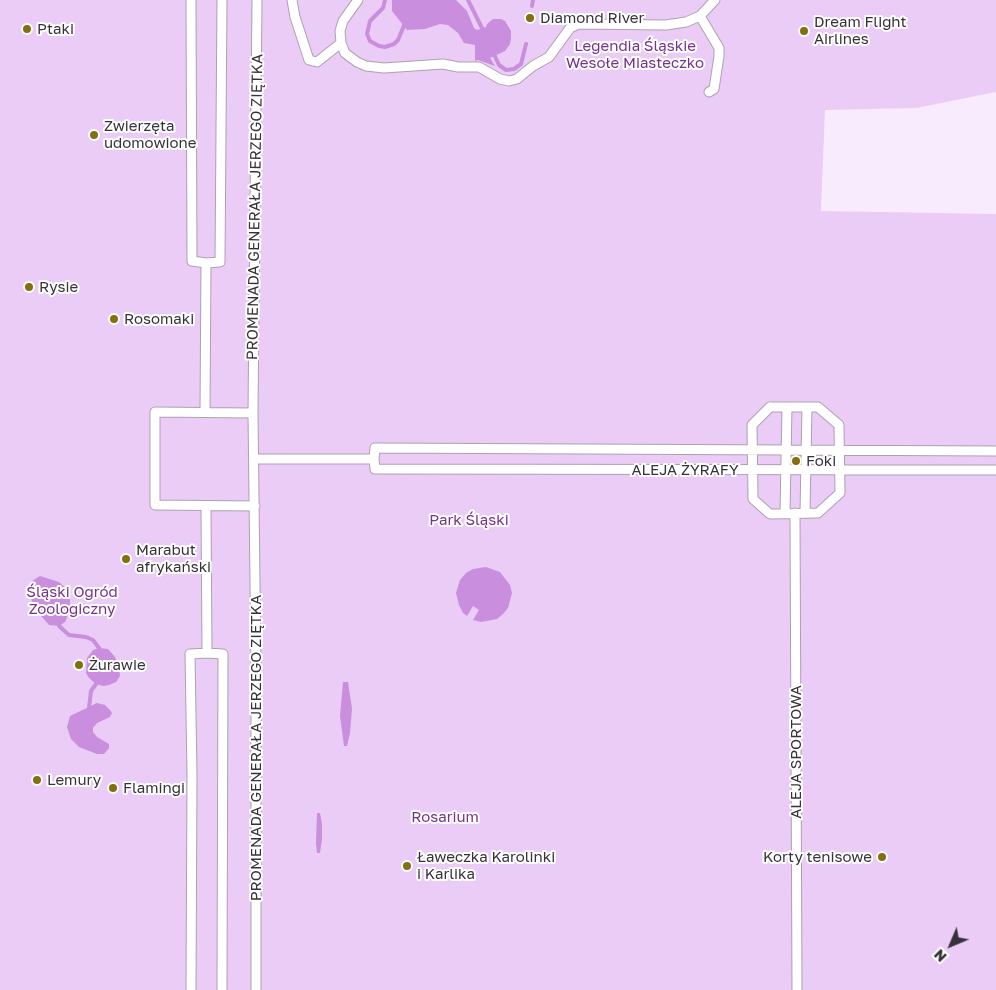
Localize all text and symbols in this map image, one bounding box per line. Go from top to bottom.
place label: Diamond River [540,9,644,27]
marker: Diamond River [524,12,536,24]
place label: Dream Flight Airlines [814,13,906,48]
place label: Ptaki [37,20,74,38]
marker: Ptaki [21,23,33,35]
marker: Dream Flight Airlines [798,25,810,37]
park label: Legendia Śląskie Wesołe Miasteczko [566,37,704,72]
street label: PROMENADA GENERAŁA JERZEGO ZIĘTKA [243,54,267,360]
place label: Zwierzęta udomowione [104,117,197,152]
marker: Zwierzęta udomowione [88,129,100,141]
place label: Rysie [39,278,78,296]
marker: Rysie [23,281,35,293]
place label: Rosomaki [124,310,194,328]
marker: Rosomaki [108,313,120,325]
place label: Foki [806,452,836,470]
marker: Foki [790,455,802,467]
street label: ALEJA ŻYRAFY [631,461,739,479]
park label: Park Śląski [429,511,509,529]
place label: Marabut afrykański [136,541,211,576]
marker: Marabut afrykański [120,553,132,565]
park label: Śląski Ogród Zoologiczny [26,583,118,618]
street label: PROMENADA GENERAŁA JERZEGO ZIĘTKA [247,595,265,901]
place label: Żurawie [89,656,146,674]
marker: Żurawie [73,659,85,671]
street label: ALEJA SPORTOWA [787,685,805,819]
place label: Lemury [47,771,101,789]
marker: Lemury [31,774,43,786]
place label: Flamingi [123,779,185,797]
marker: Flamingi [107,782,119,794]
park label: Rosarium [411,808,479,826]
place label: Ławeczka Karolinki i Karlika [417,848,555,883]
place label: Korty tenisowe [763,848,872,866]
marker: Korty tenisowe [876,851,888,863]
marker: Ławeczka Karolinki i Karlika [401,860,413,872]
north arrow [926,920,976,970]
text: N [930,946,950,966]

